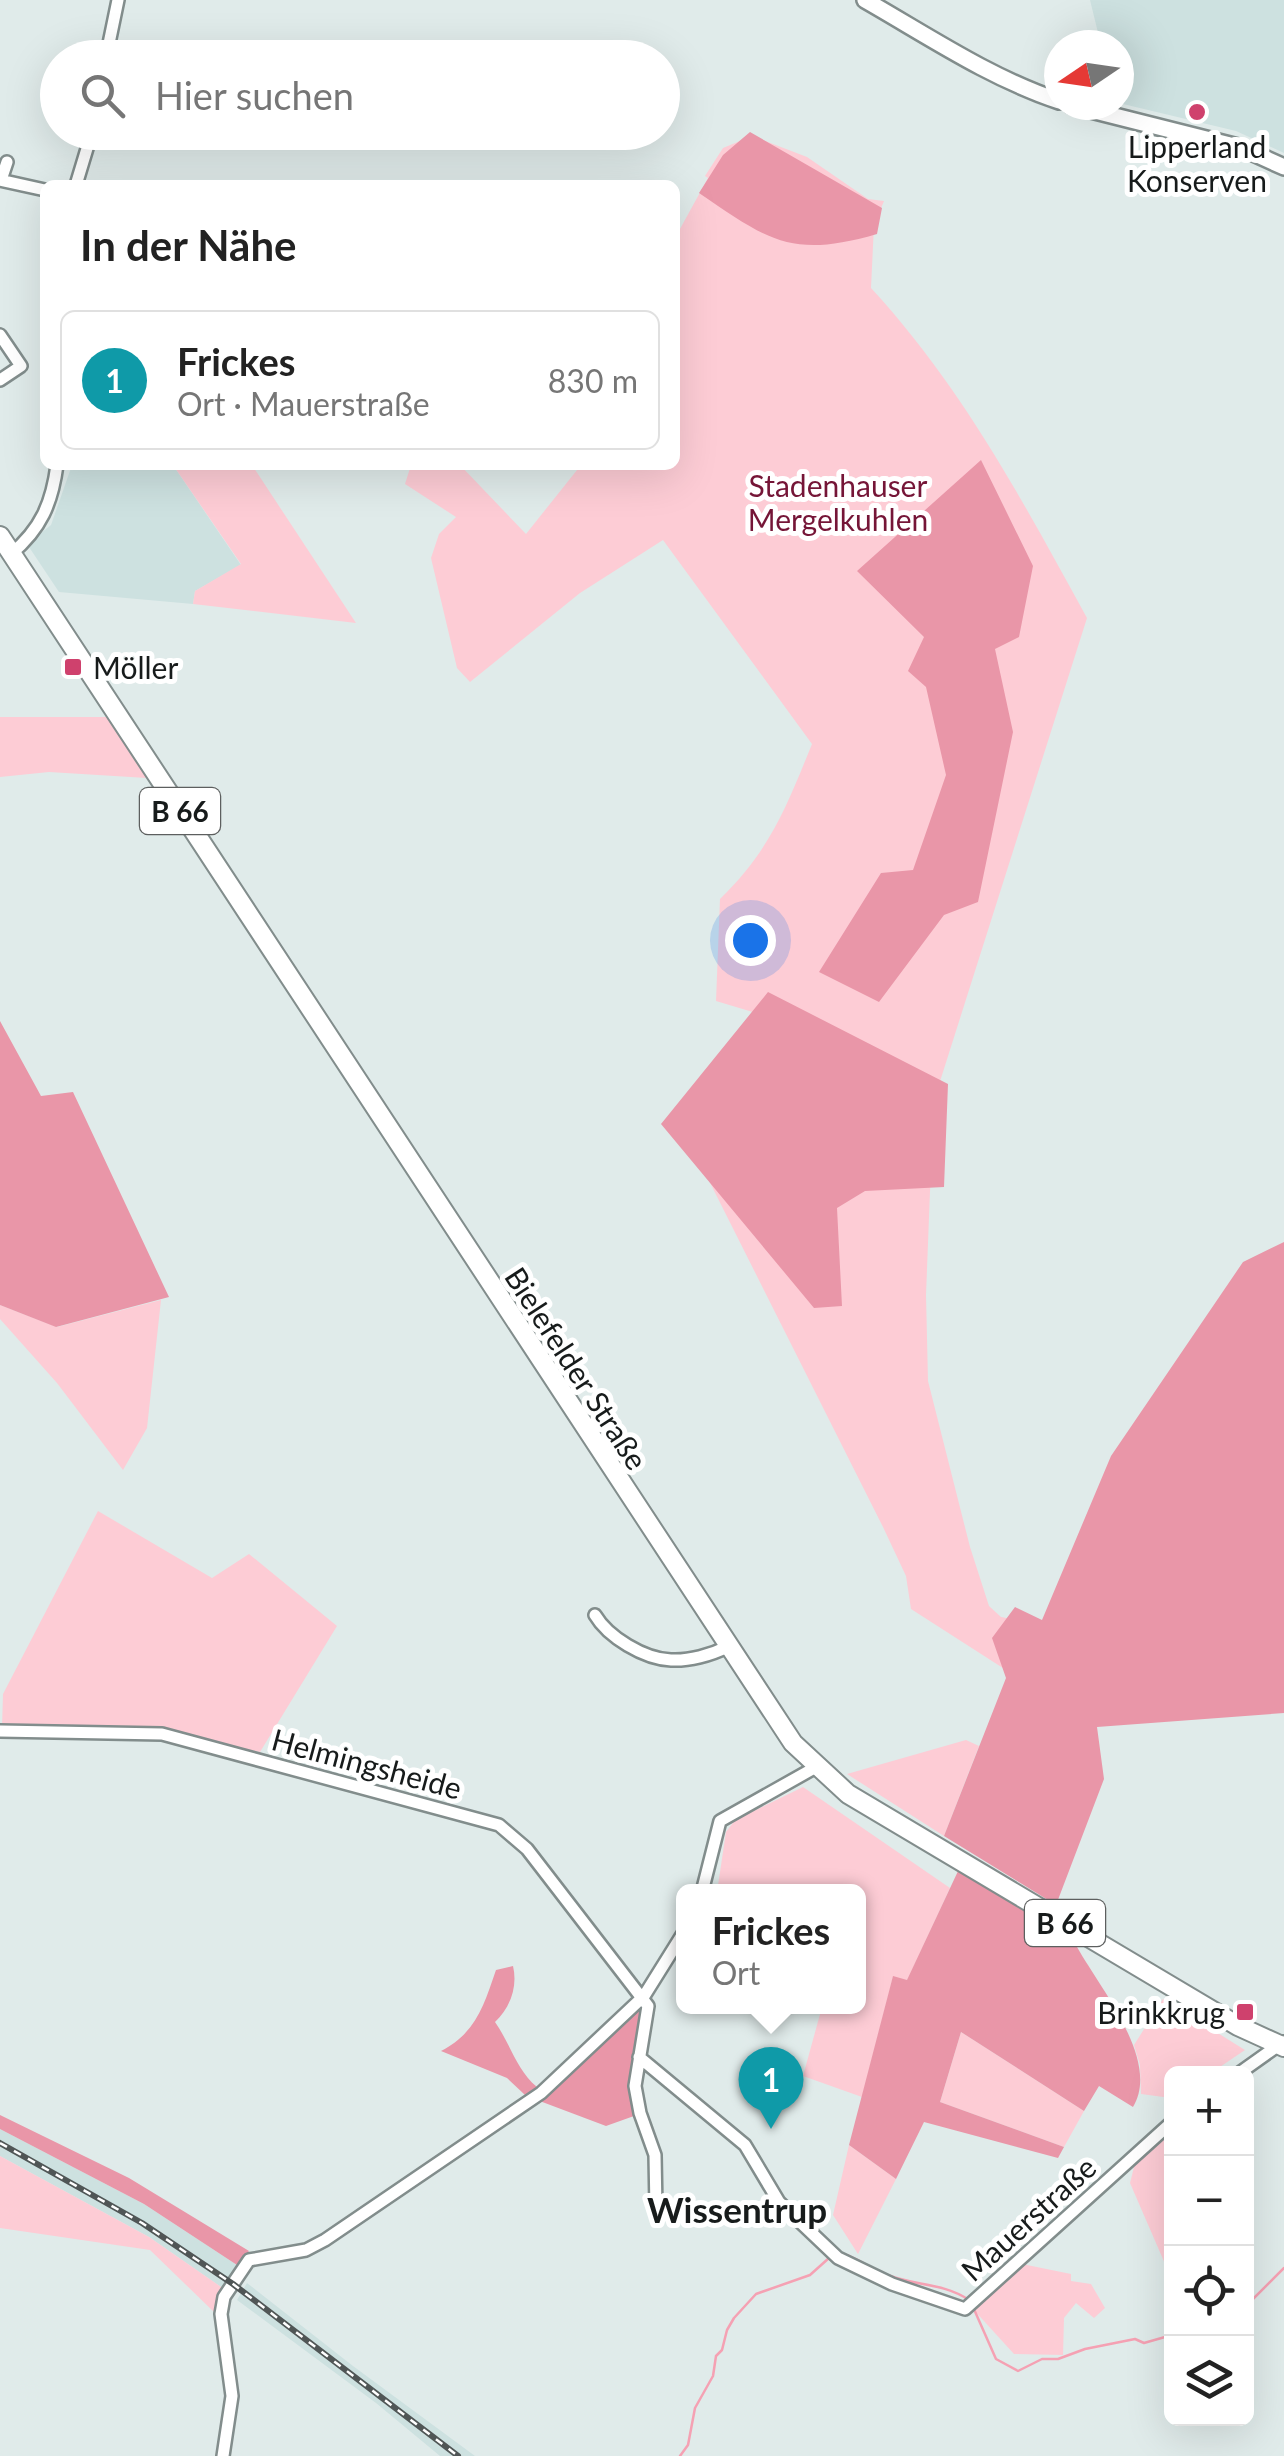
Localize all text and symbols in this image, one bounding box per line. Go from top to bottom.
north arrow [1044,30,1134,120]
search box [40,40,680,150]
icon: search [75,68,130,123]
text: Hier suchen [155,72,354,118]
marker: Lipperland Konserven [1186,101,1208,123]
place label: Lipperland Konserven [1127,128,1267,198]
text: In der Nähe [80,220,297,270]
text: Frickes [177,338,295,384]
text: 1 [105,361,124,400]
text: 830 m [548,361,638,400]
text: Ort · Mauerstraße [177,384,430,423]
park label: Stadenhauser Mergelkuhlen [748,467,928,537]
place label: Möller [93,649,178,685]
marker: Möller [62,656,84,678]
road number: B 66 [140,788,220,834]
your location [725,915,776,966]
street label: Bielefelder Straße [498,1260,656,1476]
street label: Helmingsheide [268,1720,466,1806]
popup [676,1884,866,2014]
road number: B 66 [1025,1900,1105,1946]
text: Frickes [712,1907,830,1953]
text: Ort [712,1953,760,1992]
place label: Brinkkrug [1097,1994,1225,2030]
marker: Brinkkrug [1234,2001,1256,2023]
pin: 1 [738,2046,804,2129]
map controls [1164,2066,1254,2426]
button: + [1164,2066,1254,2156]
street label: Mauerstraße [953,2148,1103,2288]
button: − [1164,2156,1254,2246]
district label: Wissentrup [647,2188,827,2230]
button: locate [1164,2246,1254,2336]
button: layers [1164,2336,1254,2426]

